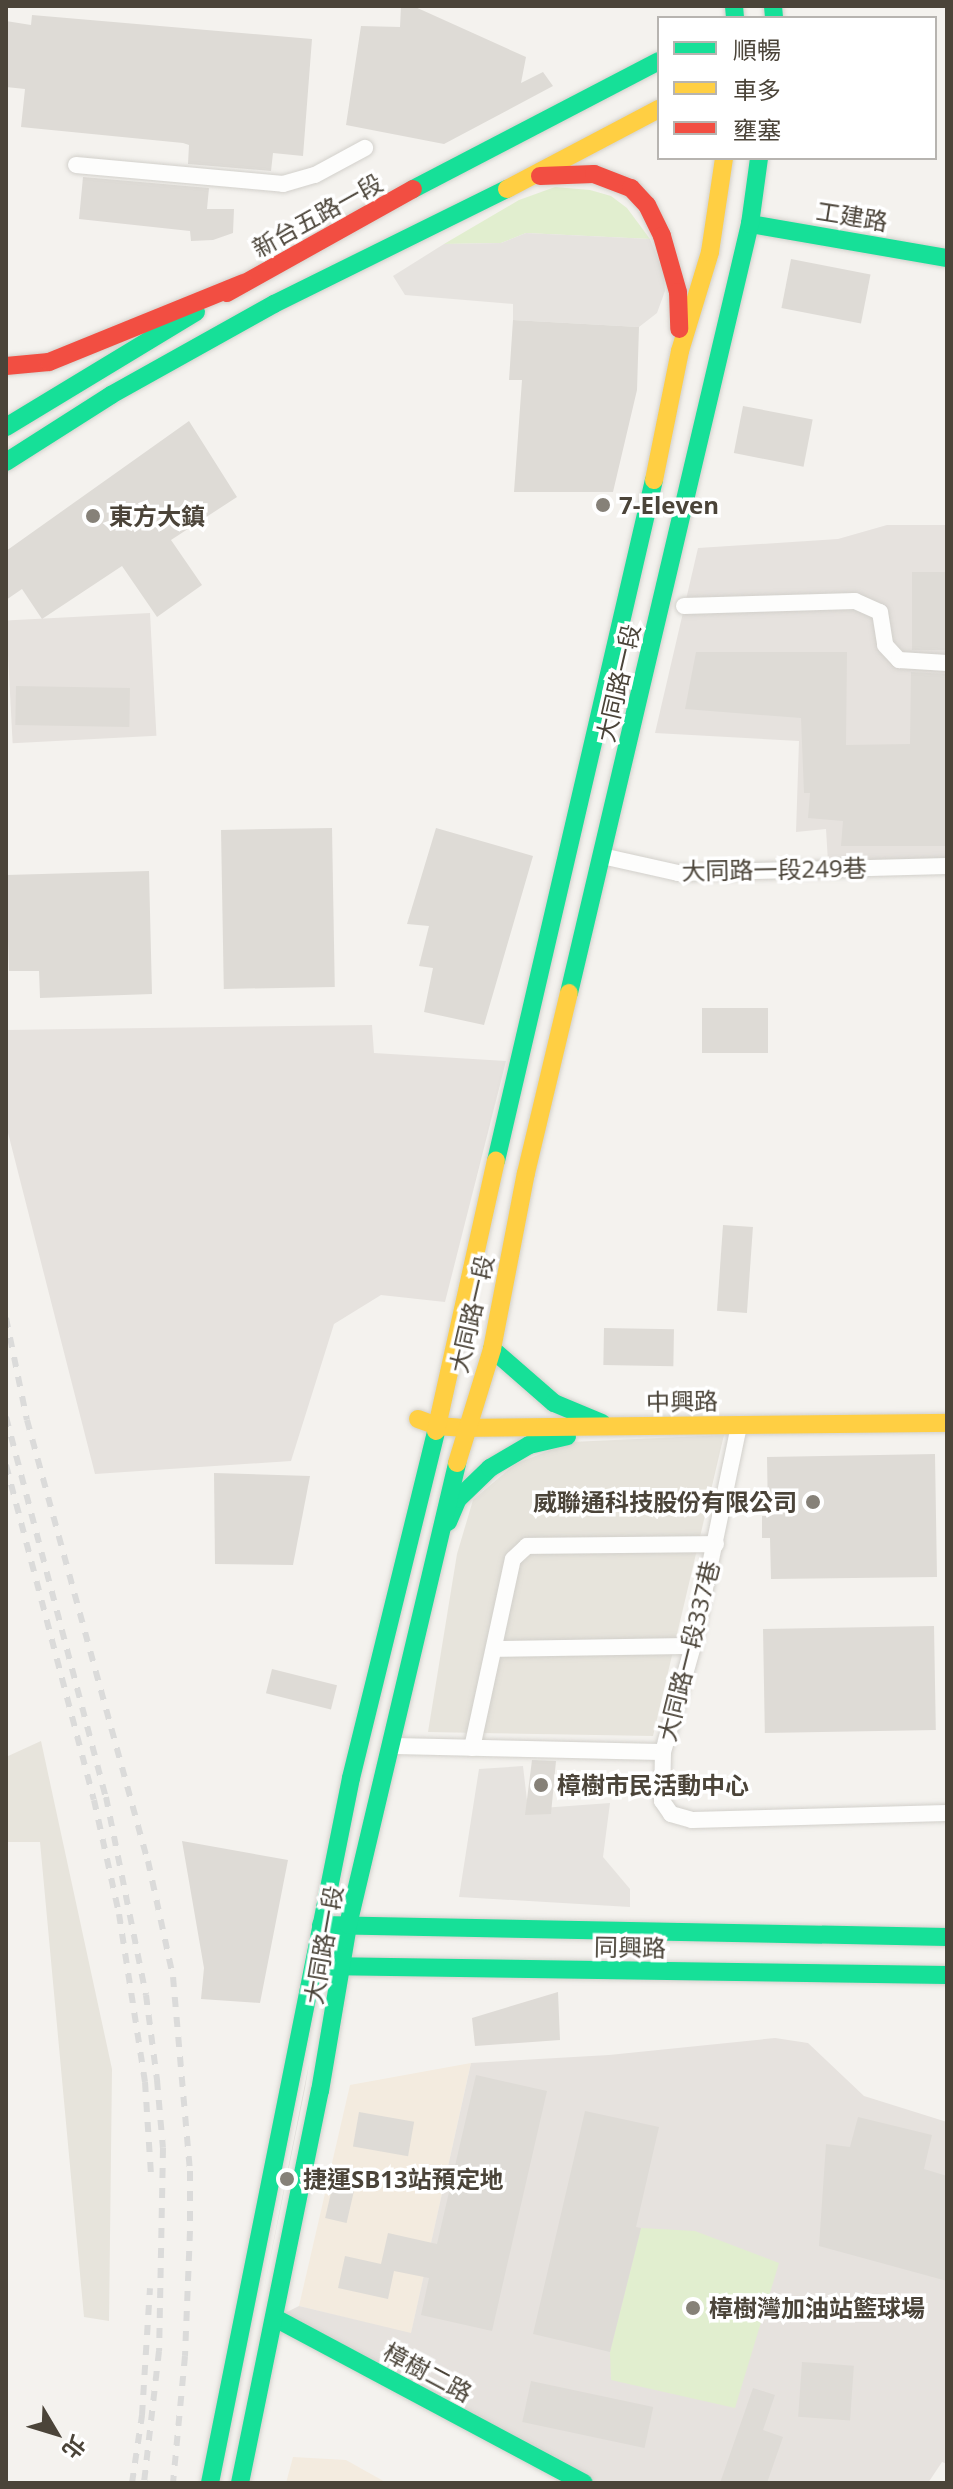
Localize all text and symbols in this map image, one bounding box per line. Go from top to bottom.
legend [657,16,937,160]
text: 順暢 [733,33,781,66]
text: 車多 [733,73,781,106]
text: 壅塞 [733,113,781,146]
street label: 新台五路一段 [247,167,387,263]
street label: 工建路 [814,196,890,236]
place label: 7-Eleven [619,491,719,519]
marker: 7-Eleven [594,496,612,514]
place label: 東方大鎮 [109,502,205,530]
marker: 東方大鎮 [84,507,102,525]
street label: 大同路一段 [590,621,646,745]
street label: 大同路一段249巷 [681,853,867,885]
street label: 大同路一段 [443,1252,499,1376]
street label: 中興路 [646,1386,718,1416]
place label: 威聯通科技股份有限公司 [533,1488,797,1516]
marker: 威聯通科技股份有限公司 [804,1493,822,1511]
street label: 大同路一段337巷 [652,1558,724,1744]
place label: 樟樹市民活動中心 [557,1771,749,1799]
marker: 樟樹市民活動中心 [532,1776,550,1794]
street label: 大同路一段 [298,1883,348,2007]
street label: 同興路 [594,1932,666,1962]
place label: 捷運SB13站預定地 [303,2165,504,2193]
marker: 捷運SB13站預定地 [278,2170,296,2188]
place label: 樟樹灣加油站籃球場 [709,2294,925,2322]
marker: 樟樹灣加油站籃球場 [684,2299,702,2317]
street label: 樟樹二路 [379,2337,477,2407]
north arrow [16,2393,96,2473]
text: 北 [56,2430,94,2466]

